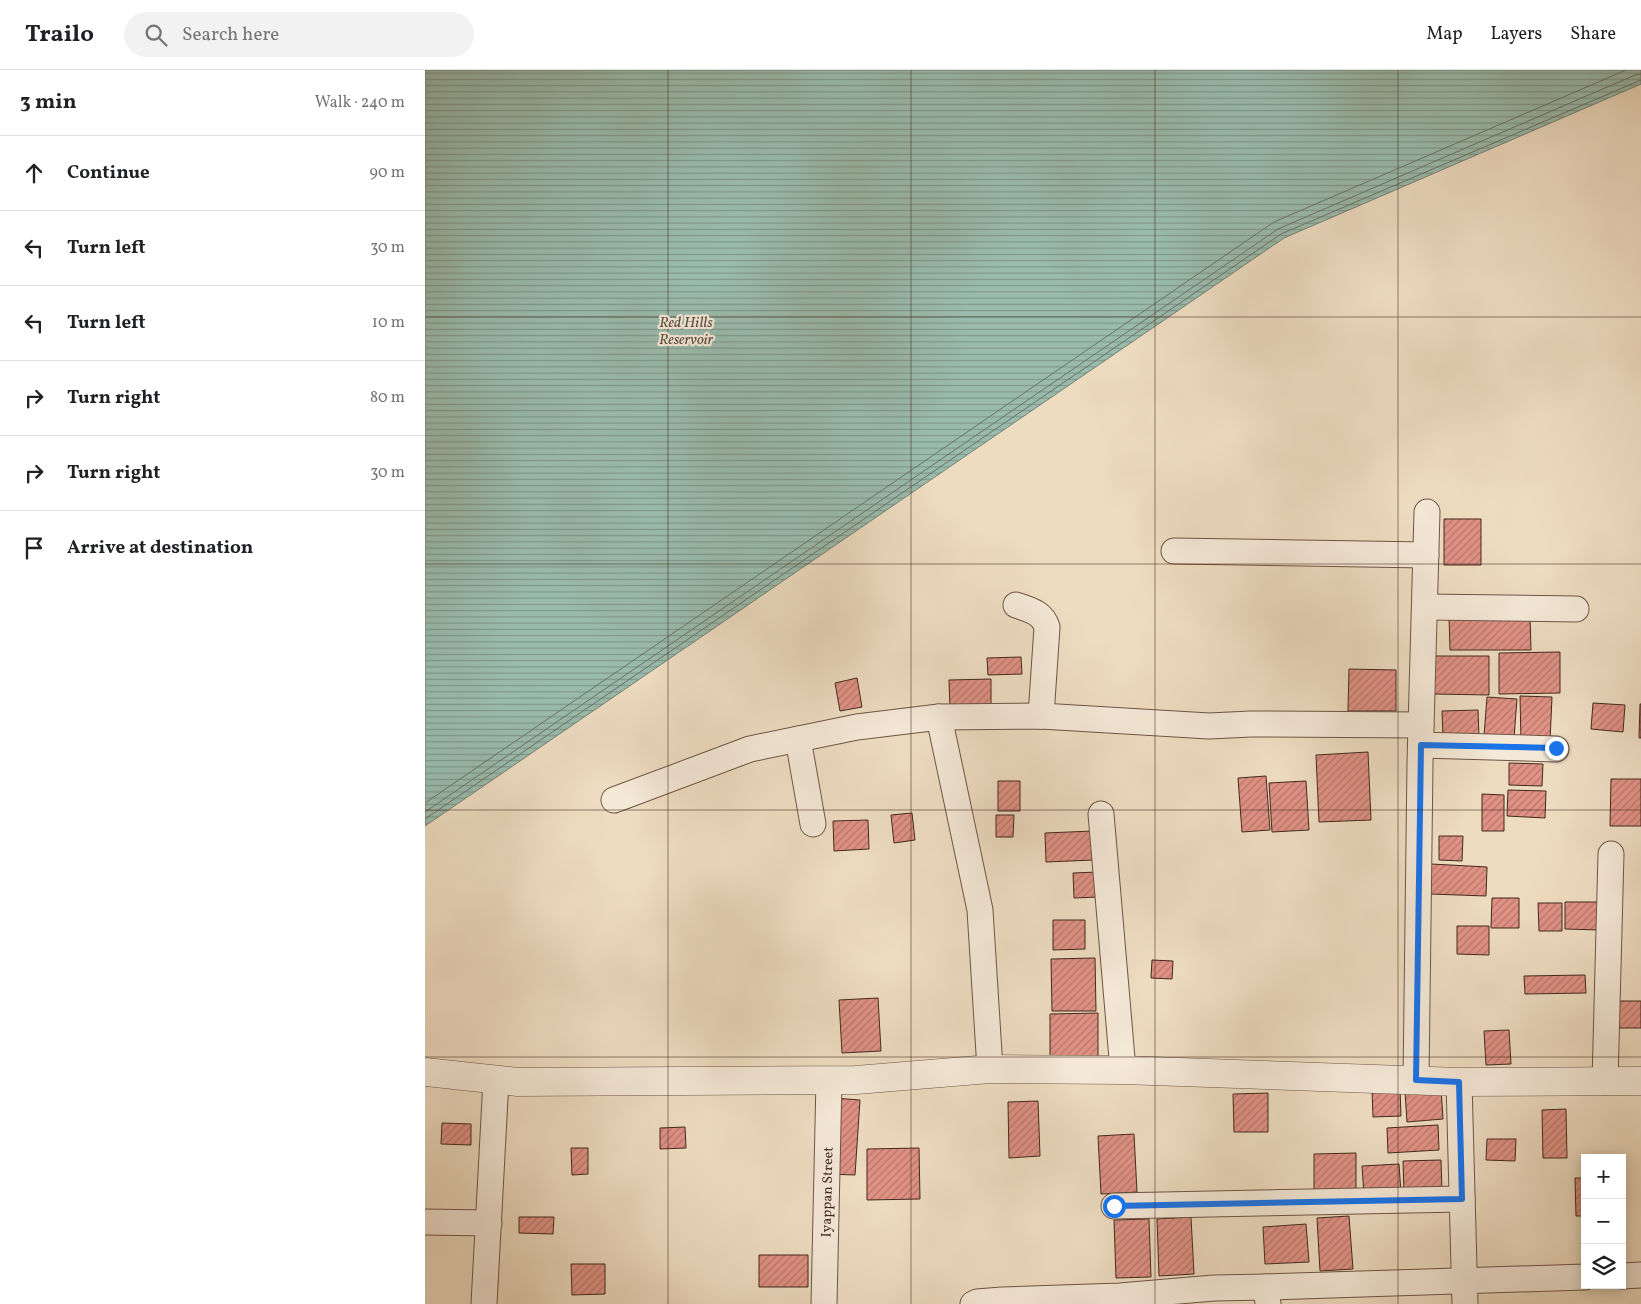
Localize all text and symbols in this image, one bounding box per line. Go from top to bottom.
search box [124,12,474,57]
text: Trailo [25,18,94,52]
icon: search [142,21,170,49]
text: Search here [182,22,279,48]
text: Map [1426,22,1462,47]
text: Layers [1490,22,1542,47]
text: Share [1570,22,1616,47]
text: 3 min [20,88,76,117]
text: Walk · 240 m [315,92,405,114]
icon: ahead [20,159,48,187]
text: Continue [67,160,150,186]
text: 90 m [369,162,405,184]
icon: left [20,234,48,262]
text: Turn left [67,235,146,261]
text: 30 m [370,237,405,259]
icon: left [20,309,48,337]
text: Turn left [67,310,146,336]
text: 10 m [372,312,405,334]
water label: Red Hills Reservoir [659,313,713,351]
icon: right [20,384,48,412]
text: Turn right [67,385,160,411]
text: 80 m [370,387,405,409]
icon: right [20,459,48,487]
text: Turn right [67,460,160,486]
text: 30 m [370,462,405,484]
icon: arrive [20,534,48,562]
text: Arrive at destination [67,535,253,561]
route end [1545,737,1568,760]
street label: Iyappan Street [817,1147,839,1238]
map controls [1581,1154,1626,1289]
button: + [1581,1154,1626,1199]
route start [1103,1195,1126,1218]
button: − [1581,1199,1626,1244]
button: layers [1581,1244,1626,1289]

